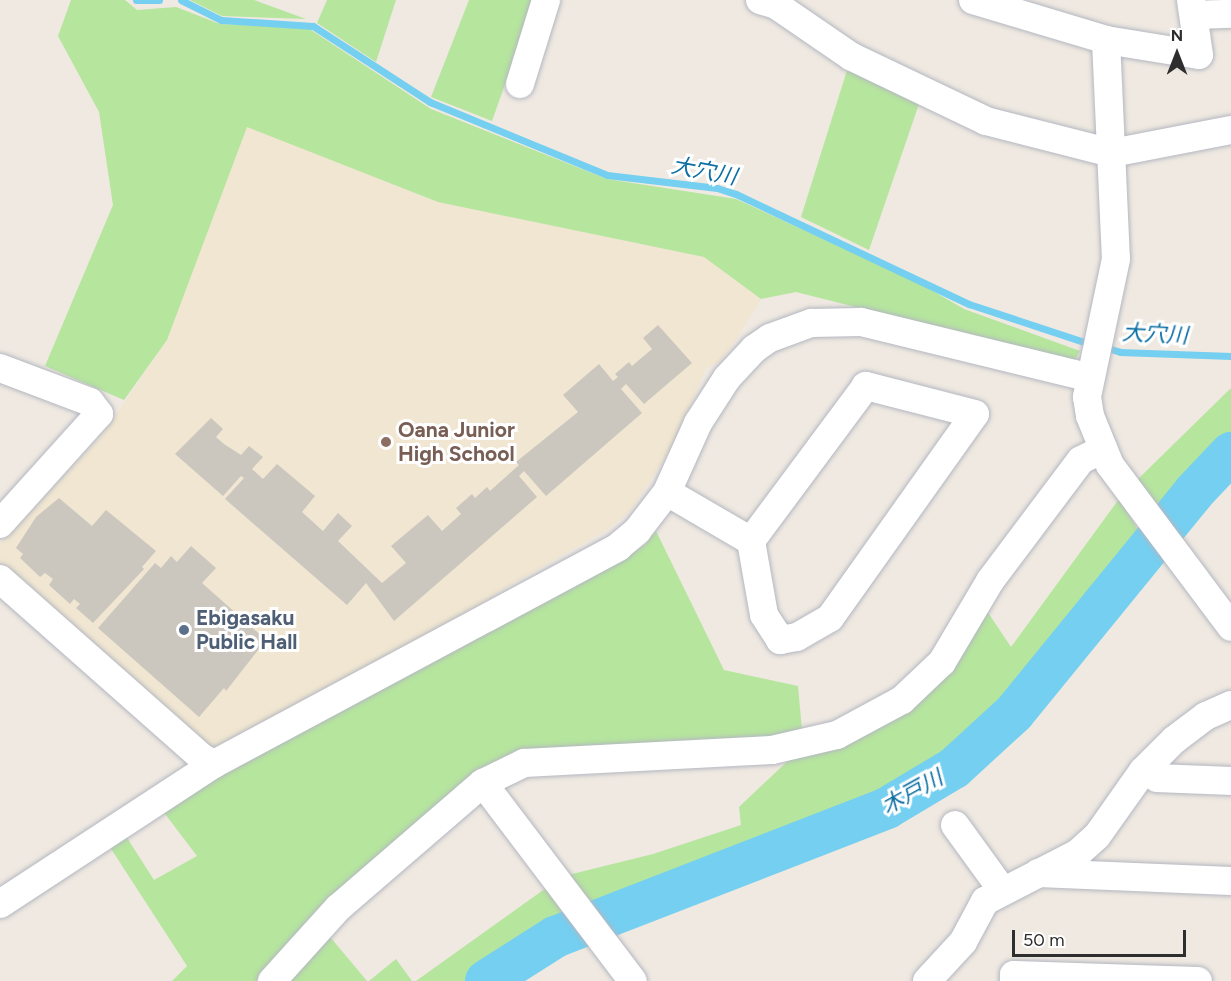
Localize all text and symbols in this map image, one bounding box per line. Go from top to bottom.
north arrow [1147,24,1207,84]
text: N [1171,26,1183,45]
water label: 大穴川 [669,152,739,190]
water label: 大穴川 [1121,319,1189,349]
place label: Oana Junior High School [398,417,515,467]
marker: Oana Junior High School [379,435,393,449]
place label: Ebigasaku Public Hall [196,605,297,655]
marker: Ebigasaku Public Hall [177,623,191,637]
water label: 木戸川 [877,764,947,820]
scale bar [1015,918,1189,956]
text: 50 m [1023,929,1065,951]

